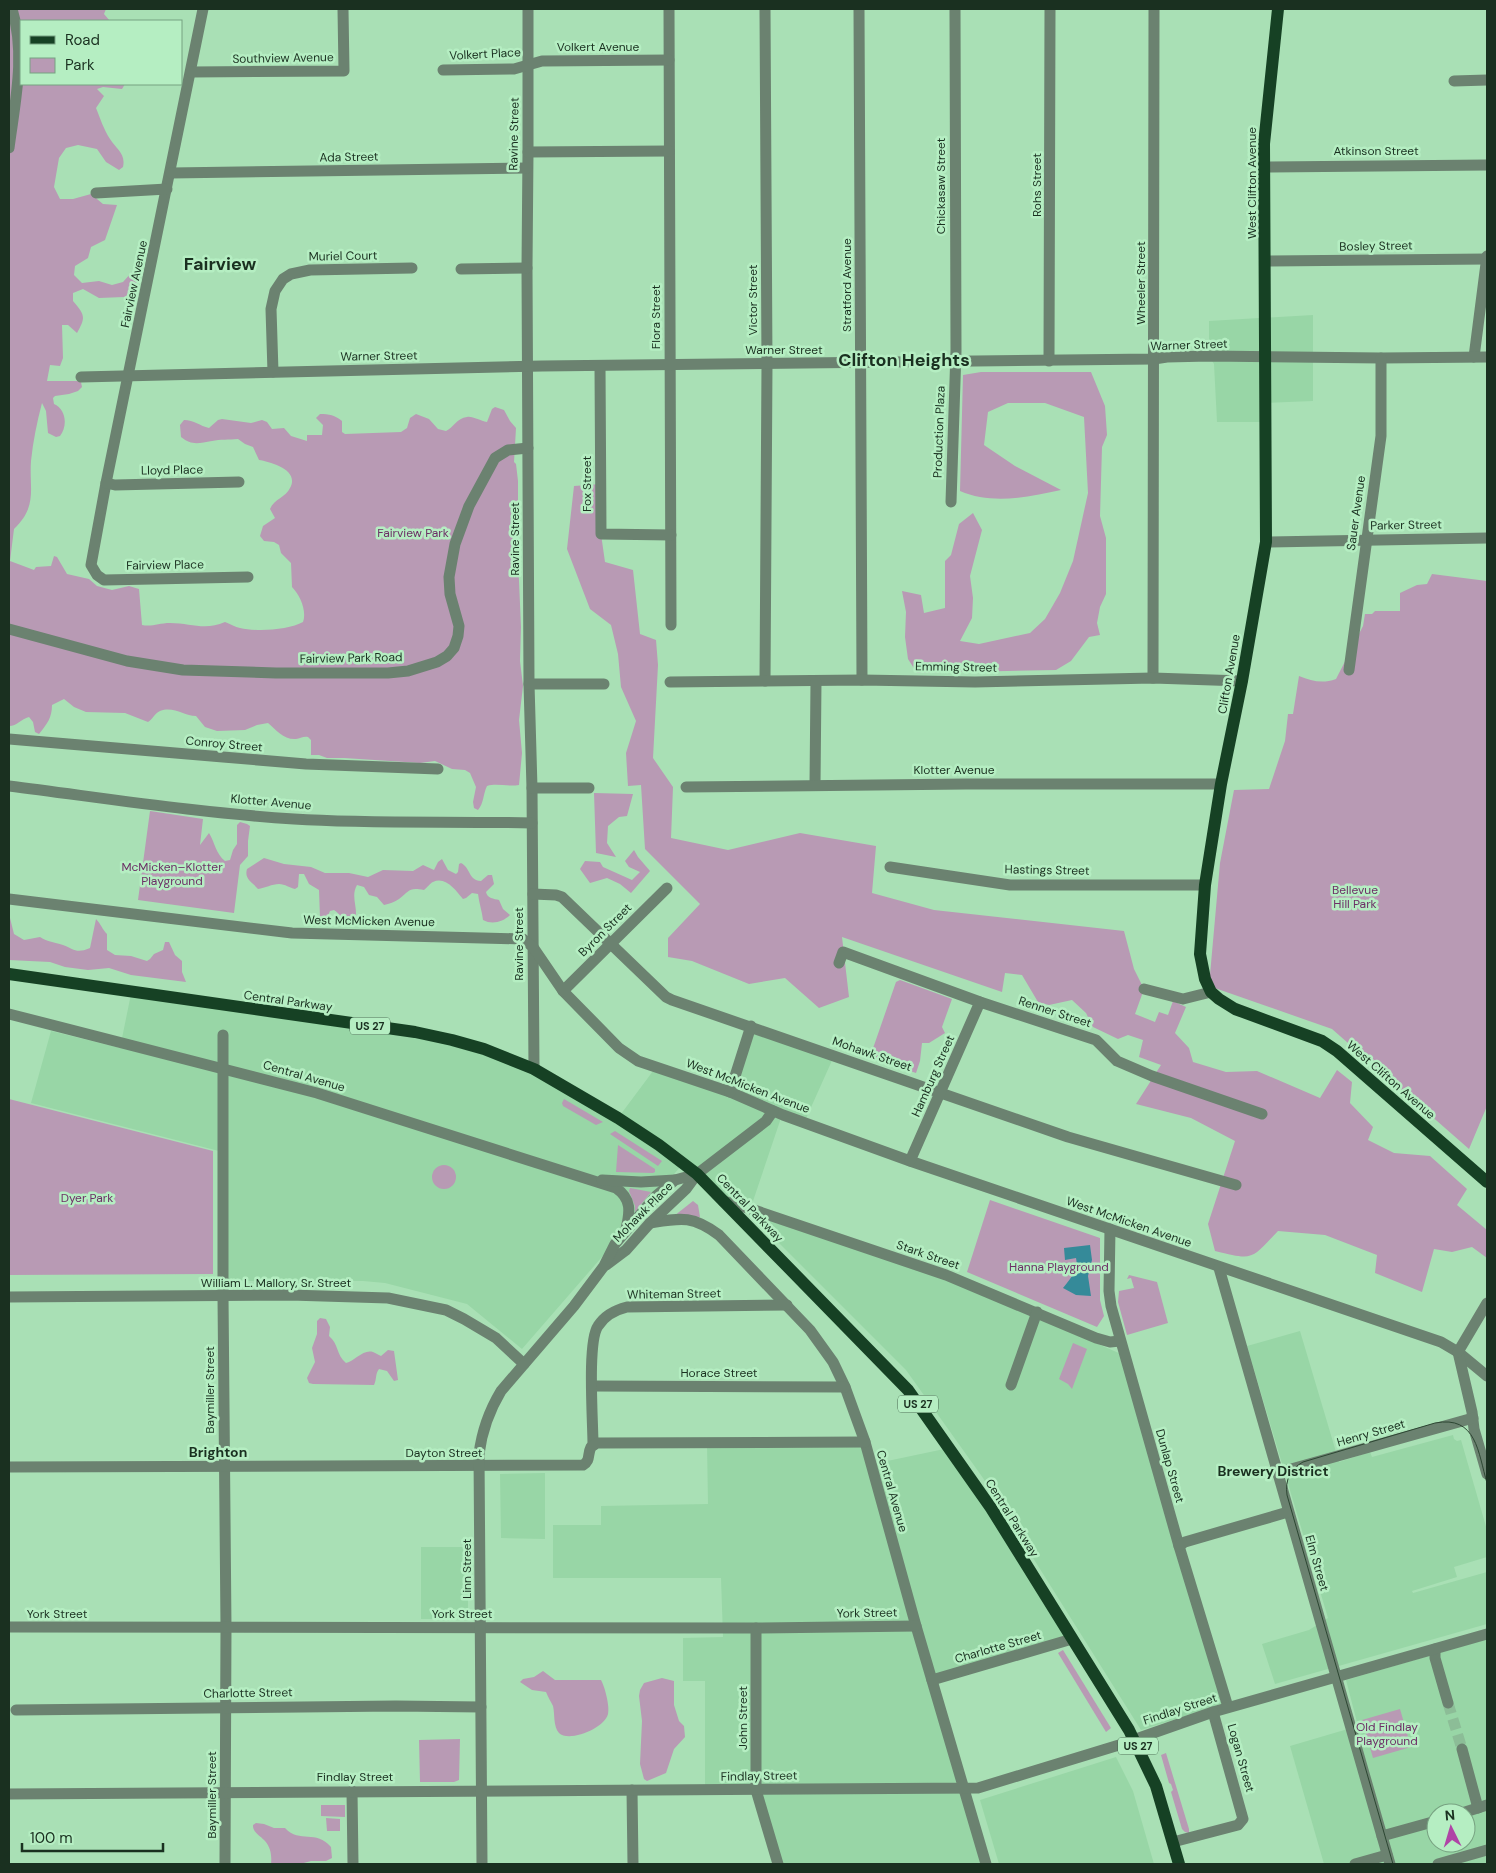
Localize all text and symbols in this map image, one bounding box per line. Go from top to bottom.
legend [20,20,182,85]
text: Road [65,30,100,50]
street label: Volkert Avenue [557,39,639,55]
street label: Volkert Place [449,44,521,64]
street label: Southview Avenue [232,49,334,67]
text: Park [65,55,95,75]
street label: Ravine Street [505,97,523,171]
street label: West Clifton Avenue [1244,127,1260,239]
street label: Chickasaw Street [933,137,949,234]
street label: Atkinson Street [1333,143,1419,159]
street label: Ada Street [319,148,379,166]
street label: Rohs Street [1029,153,1045,217]
street label: Bosley Street [1339,237,1413,255]
street label: Stratford Avenue [839,238,855,332]
street label: Fairview Avenue [117,239,151,329]
street label: Wheeler Street [1133,241,1149,325]
street label: Muriel Court [309,247,378,265]
district label: Fairview [184,252,256,276]
street label: Victor Street [745,264,761,335]
street label: Flora Street [648,285,664,349]
street label: Warner Street [1150,336,1228,354]
street label: Warner Street [745,342,823,358]
street label: Warner Street [340,347,418,365]
district label: Clifton Heights [838,348,970,372]
street label: Production Plaza [929,386,949,478]
street label: Fox Street [579,456,595,512]
street label: Lloyd Place [141,461,203,479]
street label: Sauer Avenue [1343,474,1369,552]
street label: Ravine Street [507,502,523,576]
street label: Parker Street [1370,516,1442,534]
park label: Fairview Park [377,525,449,541]
street label: Fairview Place [126,556,204,574]
street label: Clifton Avenue [1214,633,1244,715]
street label: Fairview Park Road [299,649,403,667]
street label: Emming Street [915,658,997,676]
street label: Conroy Street [185,733,264,755]
street label: Klotter Avenue [913,762,995,778]
street label: Klotter Avenue [230,790,312,814]
park label: McMicken–Klotter Playground [121,859,223,889]
street label: Hastings Street [1004,861,1090,879]
park label: Bellevue Hill Park [1332,882,1378,912]
street label: Byron Street [575,900,635,960]
street label: Ravine Street [511,907,527,981]
street label: West McMicken Avenue [303,912,435,930]
street label: Central Parkway [243,987,334,1015]
street label: Renner Street [1016,993,1094,1031]
road number: US 27 [350,1018,390,1034]
street label: Hamburg Street [908,1032,958,1119]
street label: Mohawk Street [830,1033,914,1075]
street label: West Clifton Avenue [1343,1037,1439,1123]
street label: West McMicken Avenue [684,1055,812,1117]
street label: Central Avenue [261,1057,347,1095]
street label: Central Parkway [713,1170,787,1246]
street label: Mohawk Place [609,1178,677,1246]
park label: Dyer Park [61,1190,113,1206]
street label: West McMicken Avenue [1064,1193,1194,1251]
street label: Stark Street [894,1237,962,1273]
park label: Hanna Playground [1009,1259,1109,1275]
street label: William L. Mallory, Sr. Street [201,1275,351,1291]
street label: Whiteman Street [627,1285,721,1303]
street label: Baymiller Street [202,1346,218,1434]
street label: Horace Street [680,1365,758,1381]
road number: US 27 [898,1396,938,1412]
street label: Henry Street [1335,1416,1407,1450]
street label: Dunlap Street [1152,1427,1188,1505]
district label: Brighton [189,1443,247,1461]
street label: Dayton Street [405,1445,483,1461]
street label: Central Avenue [873,1448,911,1534]
district label: Brewery District [1218,1462,1328,1480]
street label: Central Parkway [981,1476,1043,1560]
street label: Elm Street [1301,1533,1333,1593]
street label: Linn Street [459,1539,475,1599]
street label: York Street [836,1604,898,1622]
street label: York Street [27,1606,88,1622]
street label: York Street [432,1606,493,1622]
street label: Charlotte Street [953,1627,1043,1667]
street label: Charlotte Street [203,1684,293,1702]
street label: John Street [735,1686,751,1750]
street label: Findlay Street [1141,1689,1219,1728]
park label: Old Findlay Playground [1356,1719,1418,1749]
street label: Logan Street [1224,1722,1258,1794]
road number: US 27 [1118,1738,1158,1754]
street label: Baymiller Street [204,1751,220,1839]
street label: Findlay Street [721,1767,798,1785]
street label: Findlay Street [317,1769,394,1785]
north arrow [1426,1803,1476,1853]
text: N [1444,1806,1456,1824]
scale bar [22,1820,164,1852]
text: 100 m [30,1828,73,1848]

